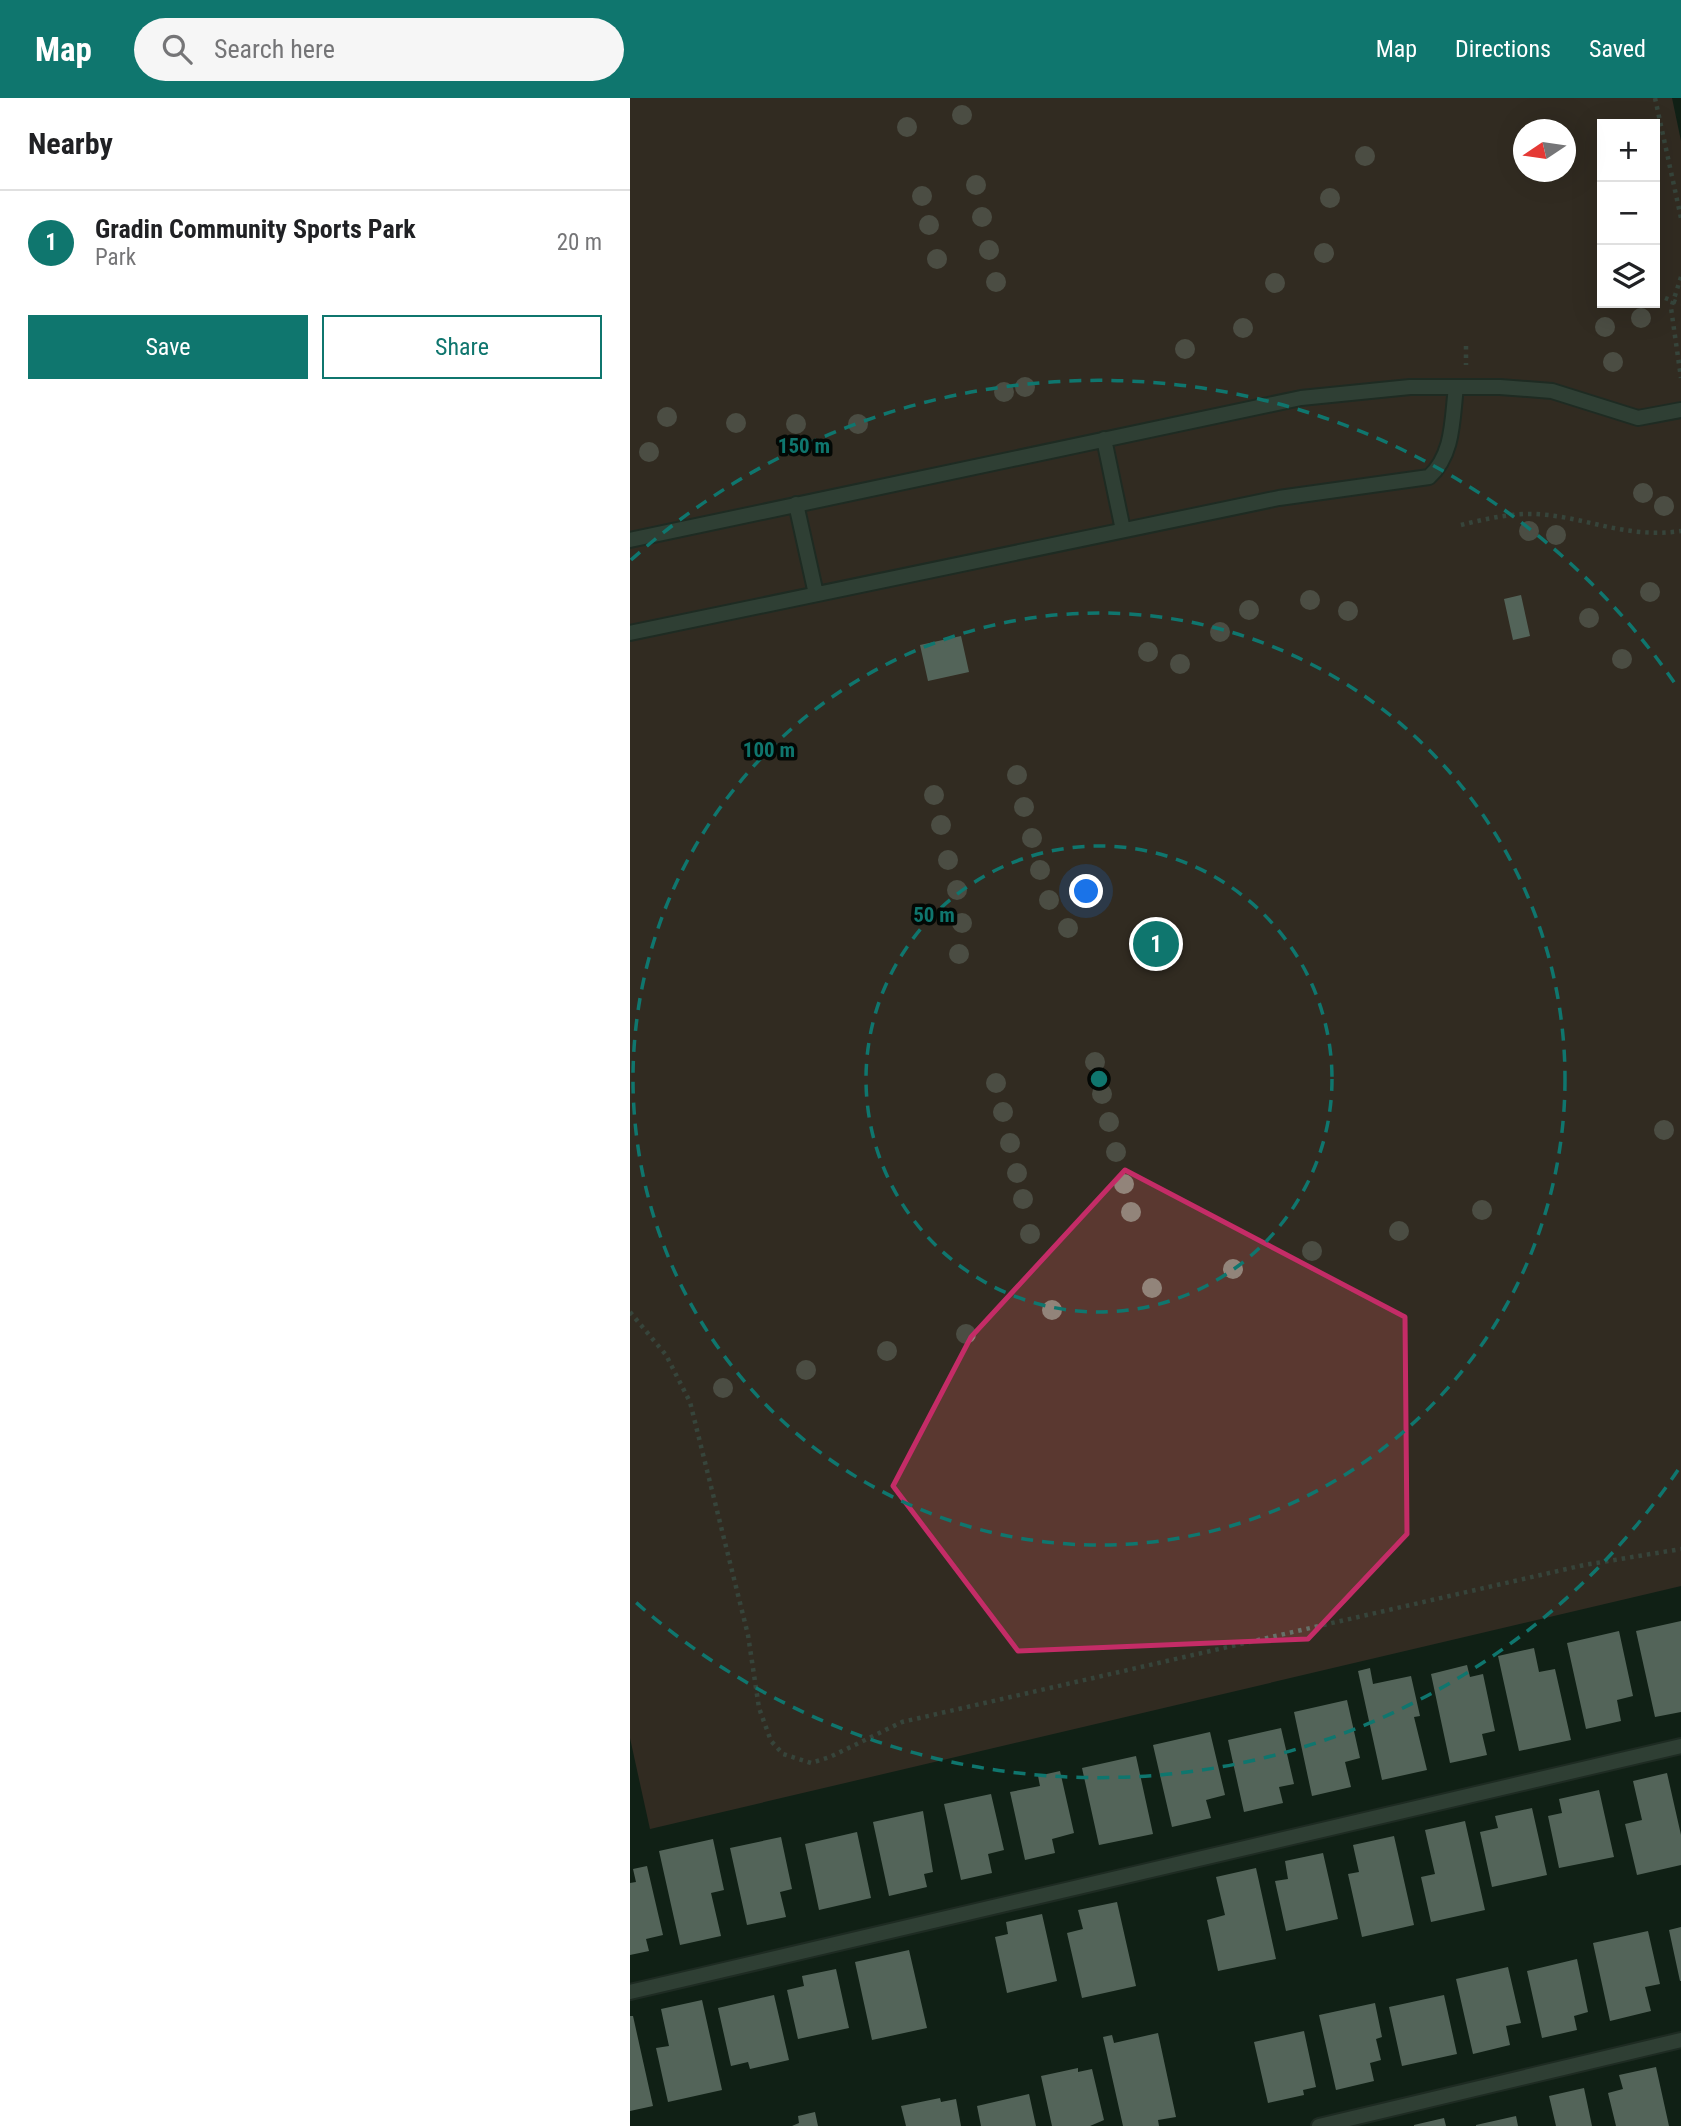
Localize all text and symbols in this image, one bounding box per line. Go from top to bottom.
search box [134,18,624,81]
text: Map [35,30,92,69]
icon: search [158,30,196,68]
text: Search here [214,34,335,64]
text: Map [1376,35,1417,63]
text: Directions [1455,35,1551,63]
text: Saved [1589,35,1646,63]
north arrow [1513,119,1576,182]
map controls [1597,119,1660,308]
button: + [1597,119,1660,182]
text: Nearby [28,126,113,161]
button: − [1597,182,1660,245]
text: Gradin Community Sports Park [95,214,416,244]
text: 1 [45,229,57,256]
text: 20 m [557,229,602,256]
text: Park [95,244,136,271]
button: layers [1597,245,1660,308]
button: Save [28,315,308,379]
button: Share [322,315,602,379]
text: 150 m [778,434,830,458]
text: 100 m [743,738,795,762]
your location [1069,874,1103,908]
text: 50 m [913,903,955,927]
pin: 1 [1133,918,1179,970]
centre of rings [1087,1067,1111,1091]

